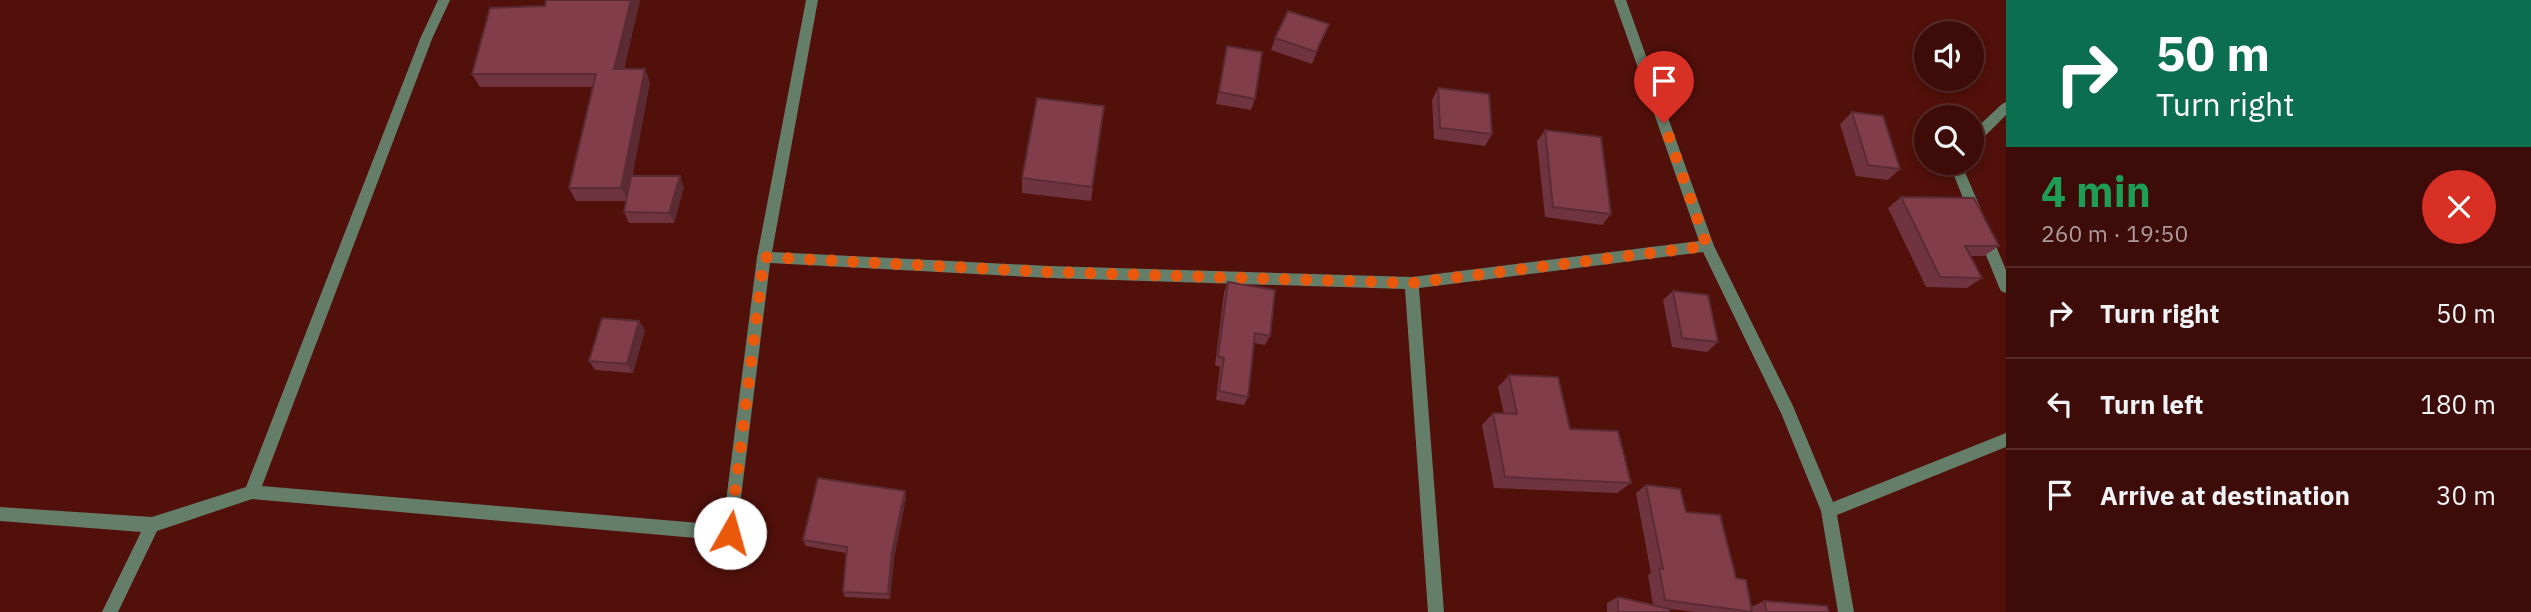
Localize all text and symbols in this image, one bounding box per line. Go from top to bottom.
map controls [1914,21,1984,175]
button: sound [1914,21,1984,91]
text: 50 m [2156,21,2270,84]
icon: right [2041,28,2132,119]
pin [1634,51,1694,123]
icon: arrive [1645,62,1683,100]
text: Turn right [2156,83,2294,125]
button: search [1914,105,1984,175]
text: 4 min [2041,164,2151,219]
button: close [2422,170,2496,244]
text: 260 m · 19:50 [2041,218,2188,248]
icon: right [2041,294,2079,332]
text: Turn right [2100,296,2219,330]
text: 50 m [2436,296,2496,330]
icon: left [2041,385,2079,423]
text: Turn left [2100,387,2203,421]
text: 180 m [2420,387,2496,421]
icon: arrive [2041,476,2079,514]
text: Arrive at destination [2100,478,2350,512]
text: 30 m [2436,478,2496,512]
position arrow [693,496,767,570]

